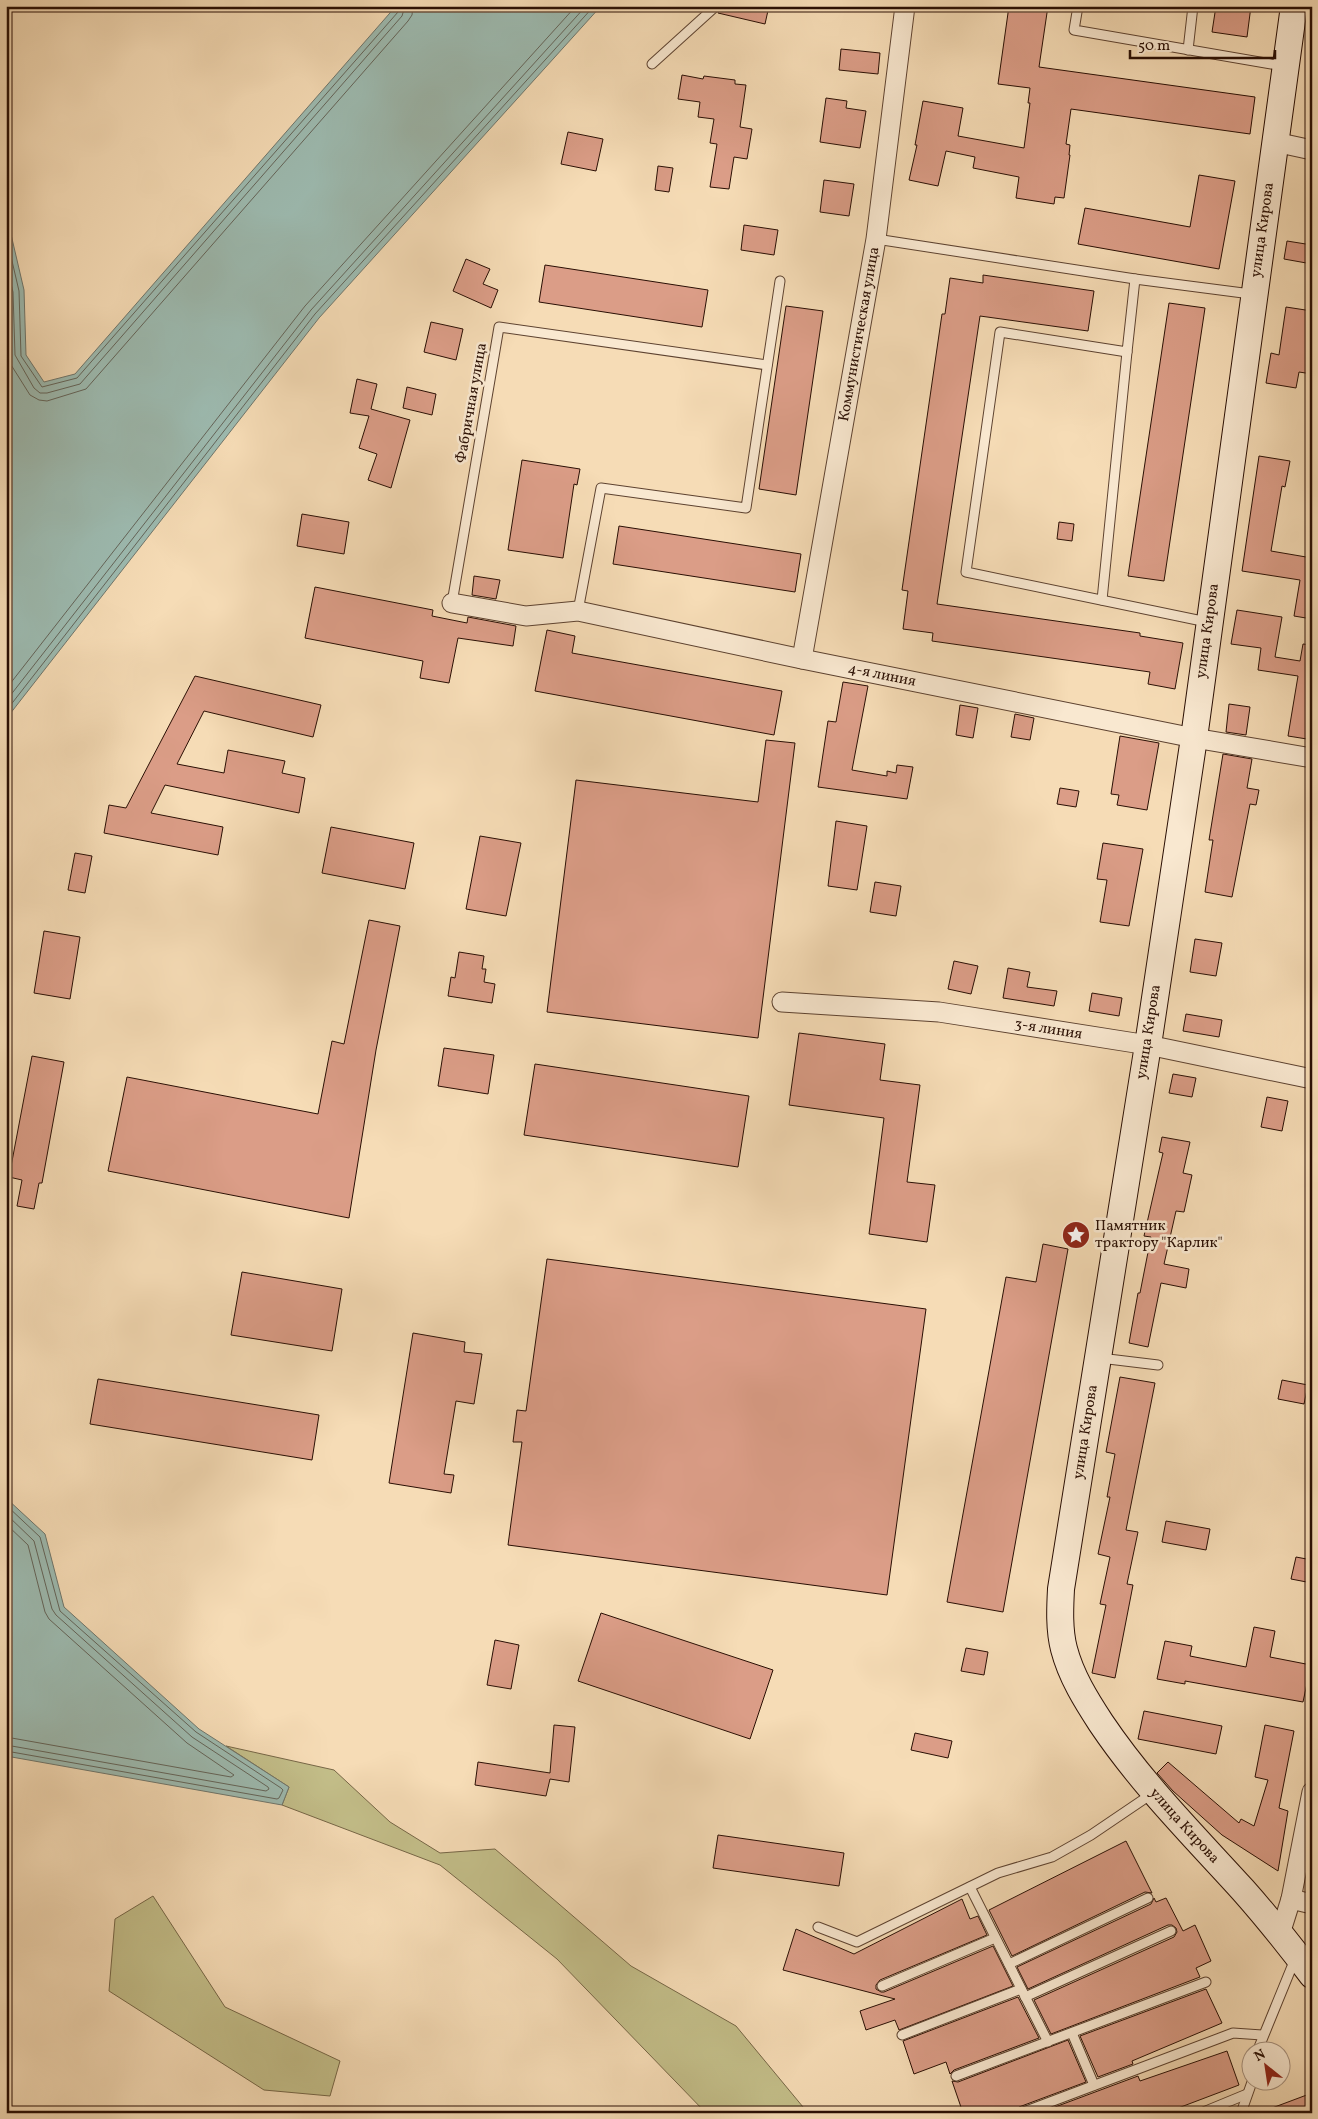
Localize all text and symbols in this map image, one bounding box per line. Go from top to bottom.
scale bar [1130,28,1276,60]
text: 50 m [1138,36,1170,57]
street label: улица Кирова [1246,181,1280,279]
street label: Коммунистическая улица [834,245,885,423]
street label: Фабричная улица [451,341,493,465]
street label: улица Кирова [1191,582,1225,680]
street label: 4-я линия [846,658,918,692]
street label: улица Кирова [1131,983,1167,1081]
street label: 3-я линия [1013,1014,1084,1045]
place label: Памятник трактору "Карлик" [1095,1216,1223,1254]
place icon: Памятник трактору "Карлик" [1061,1220,1091,1250]
street label: улица Кирова [1068,1383,1104,1481]
street label: улица Кирова [1144,1783,1224,1868]
north arrow [1240,2042,1290,2092]
text: N [1251,2045,1269,2067]

